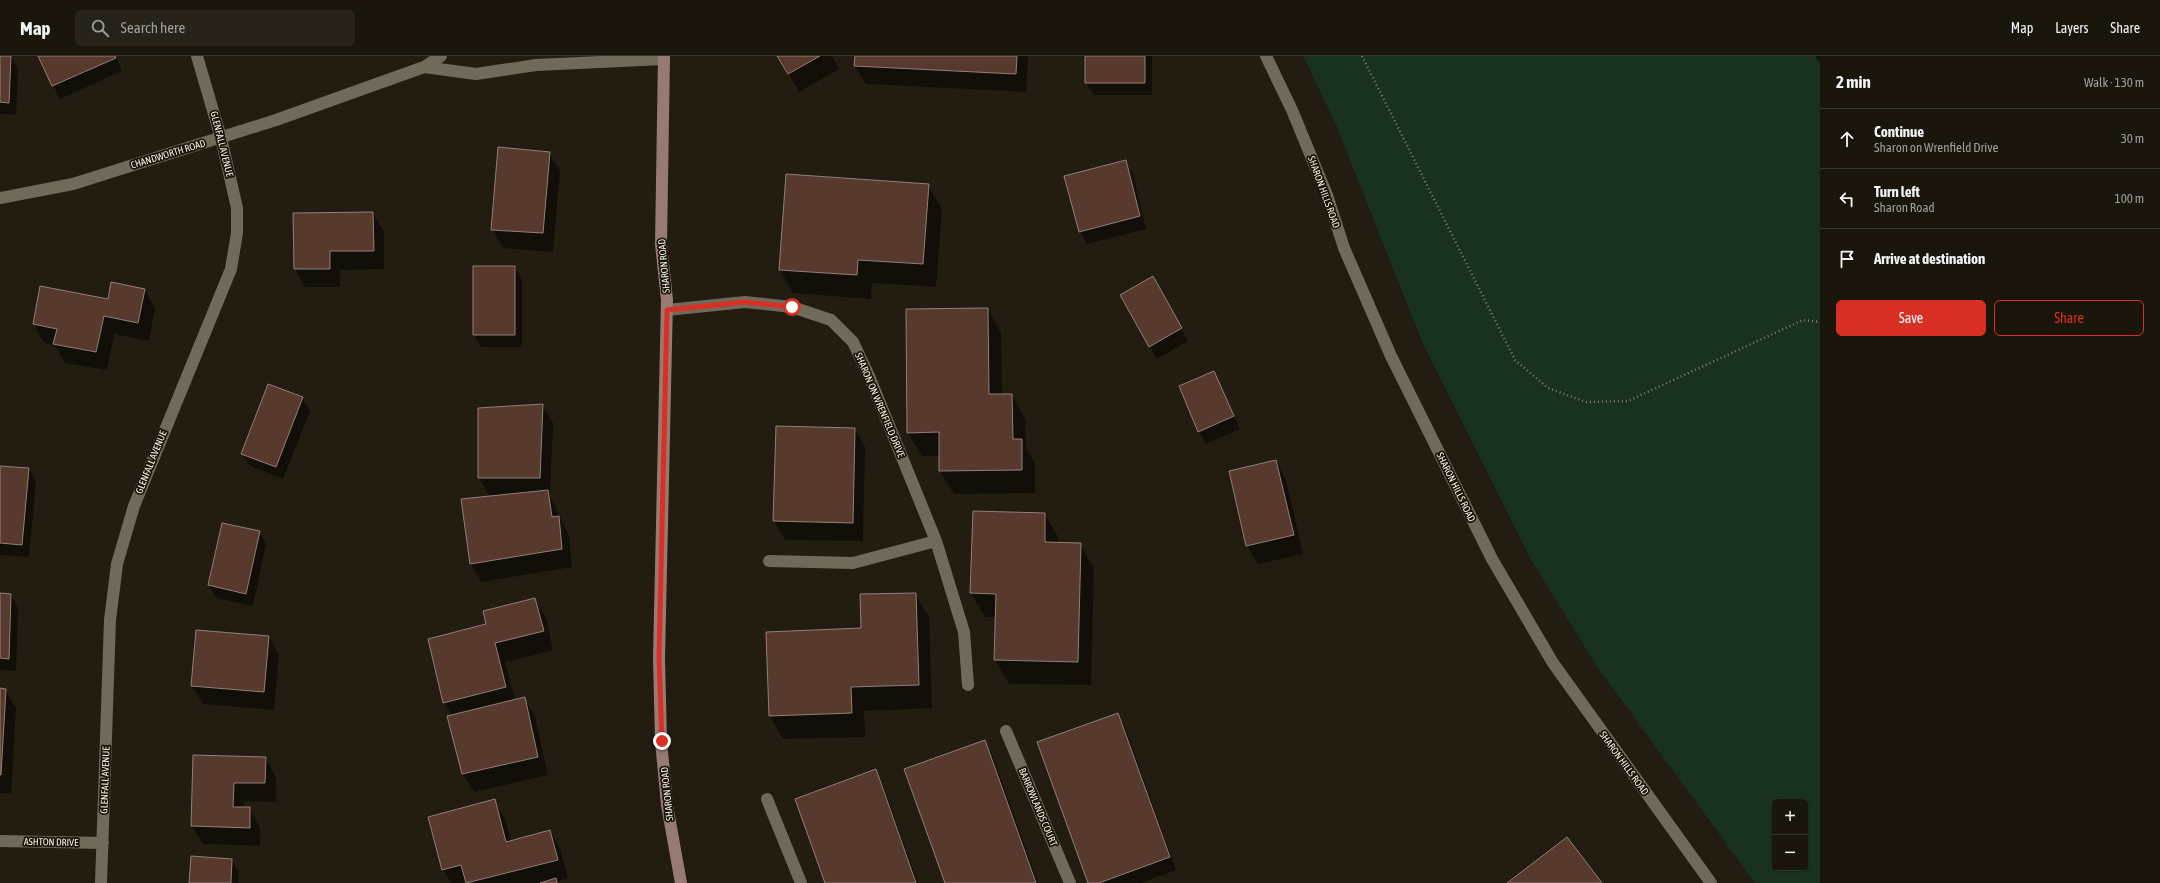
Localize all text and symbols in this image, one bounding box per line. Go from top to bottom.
search box [75,10,355,46]
text: Map [20,17,51,39]
icon: search [89,17,111,39]
text: Search here [121,19,185,36]
text: Map [2011,20,2033,36]
text: Layers [2055,20,2088,36]
text: Share [2110,20,2140,36]
text: 2 min [1836,72,1871,92]
text: Walk · 130 m [2084,75,2144,90]
street label: GLENFALL AVENUE [209,110,236,179]
text: Continue [1874,123,1924,140]
icon: ahead [1836,128,1858,150]
text: 30 m [2121,131,2144,146]
street label: CHANDWORTH ROAD [129,137,207,171]
text: Sharon on Wrenfield Drive [1874,140,1998,155]
street label: SHARON HILLS ROAD [1306,154,1342,230]
text: Turn left [1874,183,1920,200]
icon: left [1836,188,1858,210]
text: 100 m [2115,191,2144,206]
text: Sharon Road [1874,200,1935,215]
street label: SHARON ROAD [656,238,672,293]
icon: arrive [1836,248,1858,270]
text: Arrive at destination [1874,250,1985,267]
route start [783,298,801,316]
button: Save [1836,300,1986,336]
button: Share [1994,300,2144,336]
street label: SHARON ON WRENFIELD DRIVE [853,351,907,460]
street label: GLENFALL AVENUE [133,428,169,495]
street label: SHARON HILLS ROAD [1434,451,1478,524]
street label: SHARON HILLS ROAD [1597,729,1651,797]
route end [653,732,671,750]
street label: GLENFALL AVENUE [98,746,112,814]
street label: SHARON ROAD [659,766,675,822]
street label: BARROWLANDS COURT [1017,766,1060,848]
map controls [1772,799,1808,871]
button: + [1772,799,1808,835]
button: − [1772,835,1808,871]
street label: ASHTON DRIVE [24,836,79,848]

